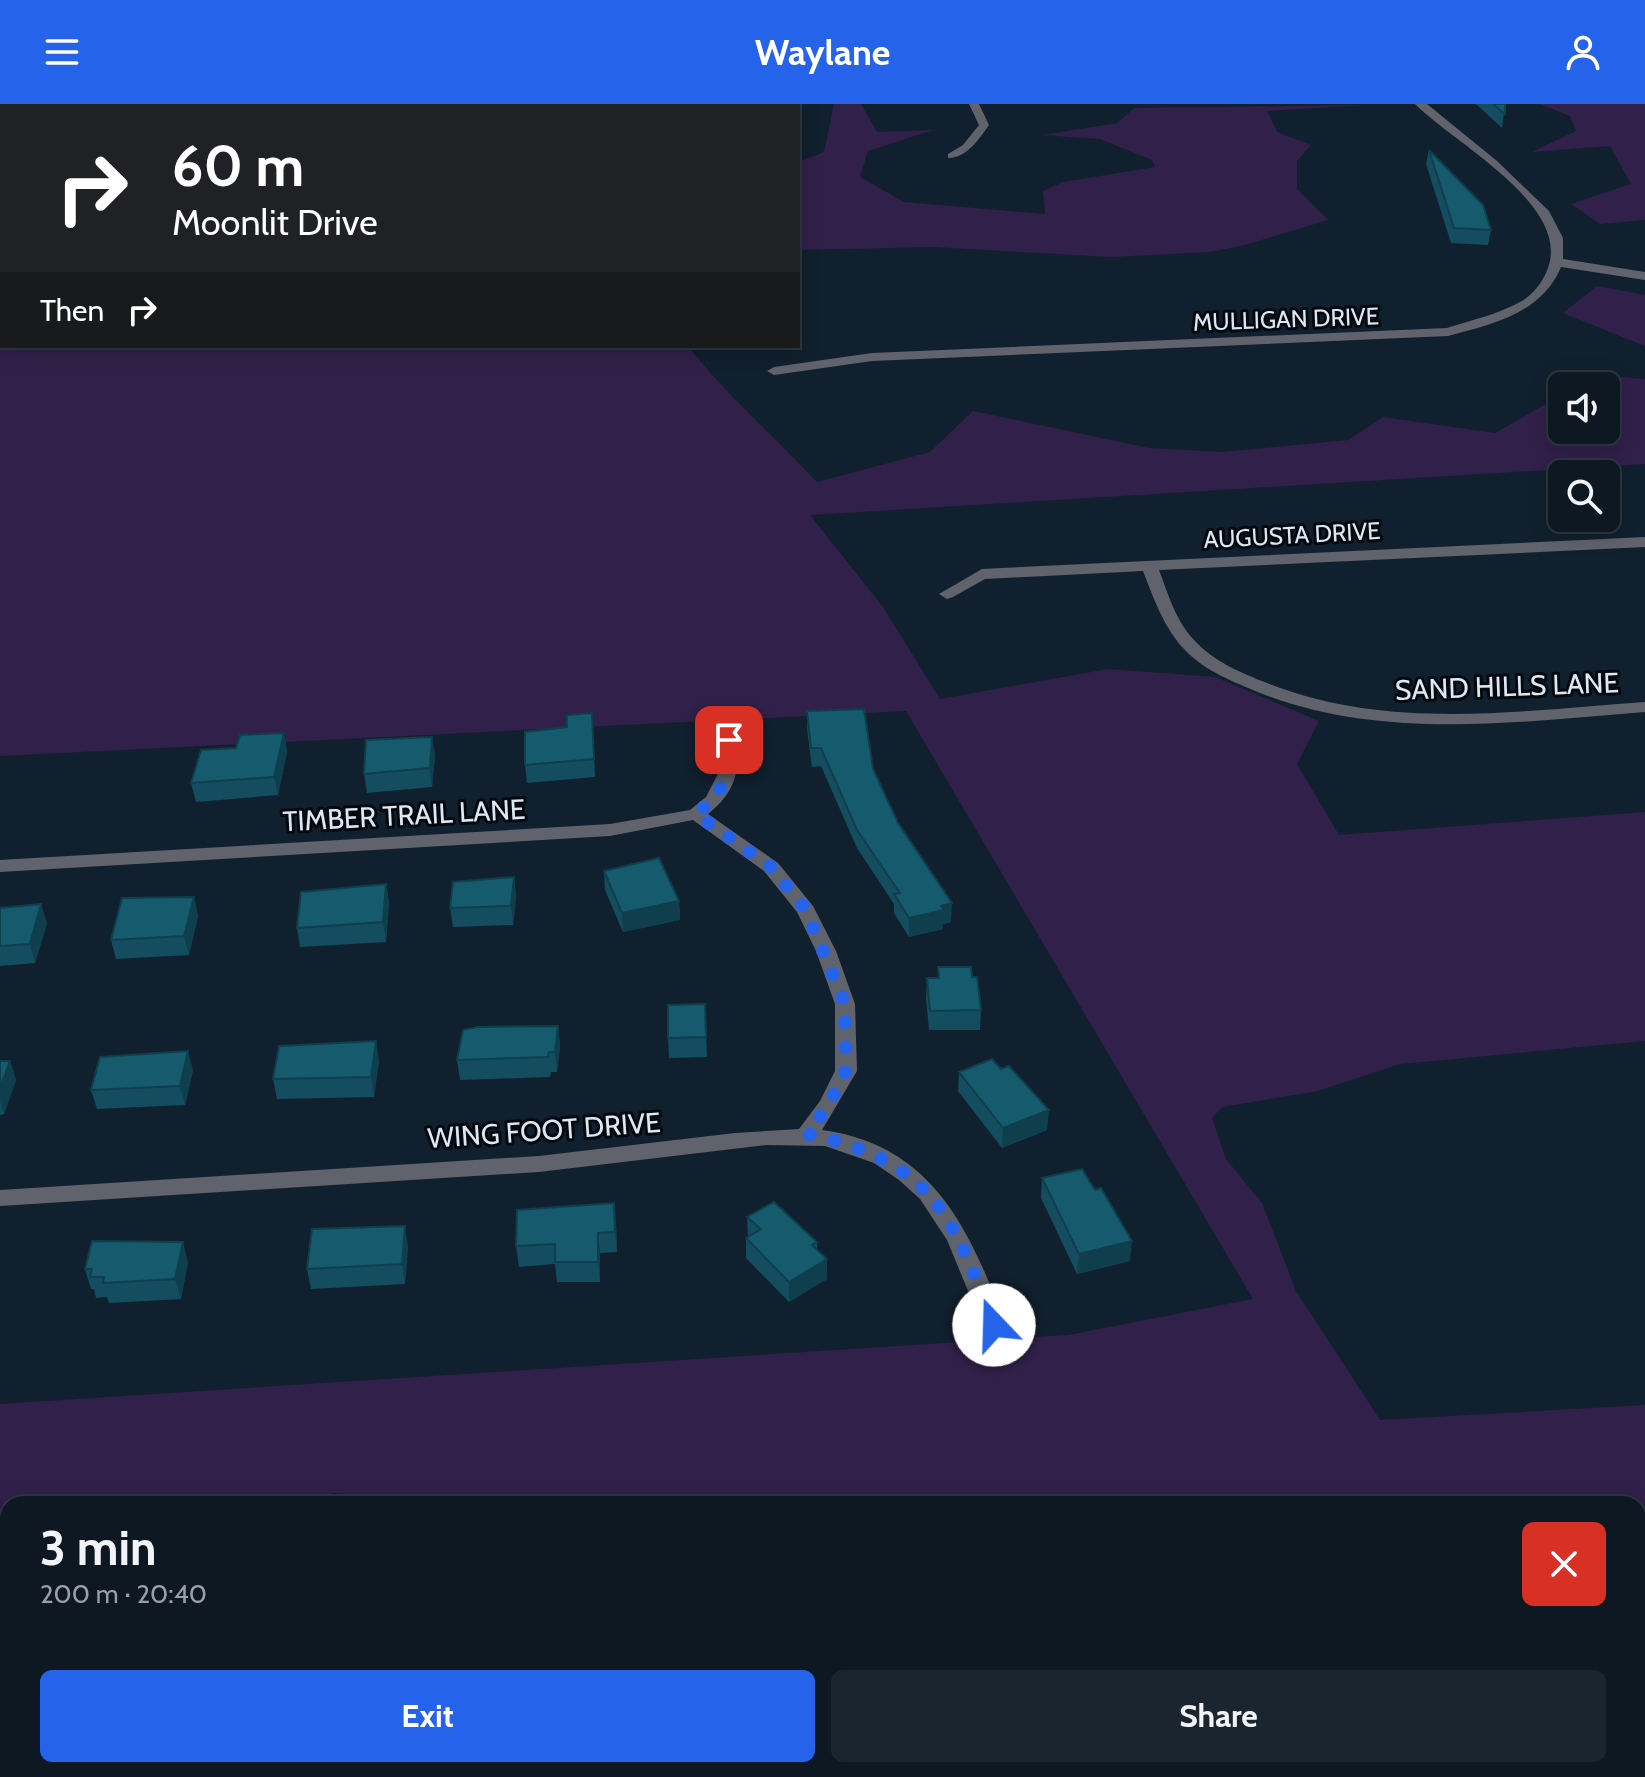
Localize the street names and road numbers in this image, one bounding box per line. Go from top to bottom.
street label: MULLIGAN DRIVE [1193,301,1379,337]
street label: AUGUSTA DRIVE [1203,516,1381,554]
street label: SAND HILLS LANE [1394,665,1620,707]
street label: TIMBER TRAIL LANE [282,792,526,838]
street label: WING FOOT DRIVE [426,1105,662,1155]

